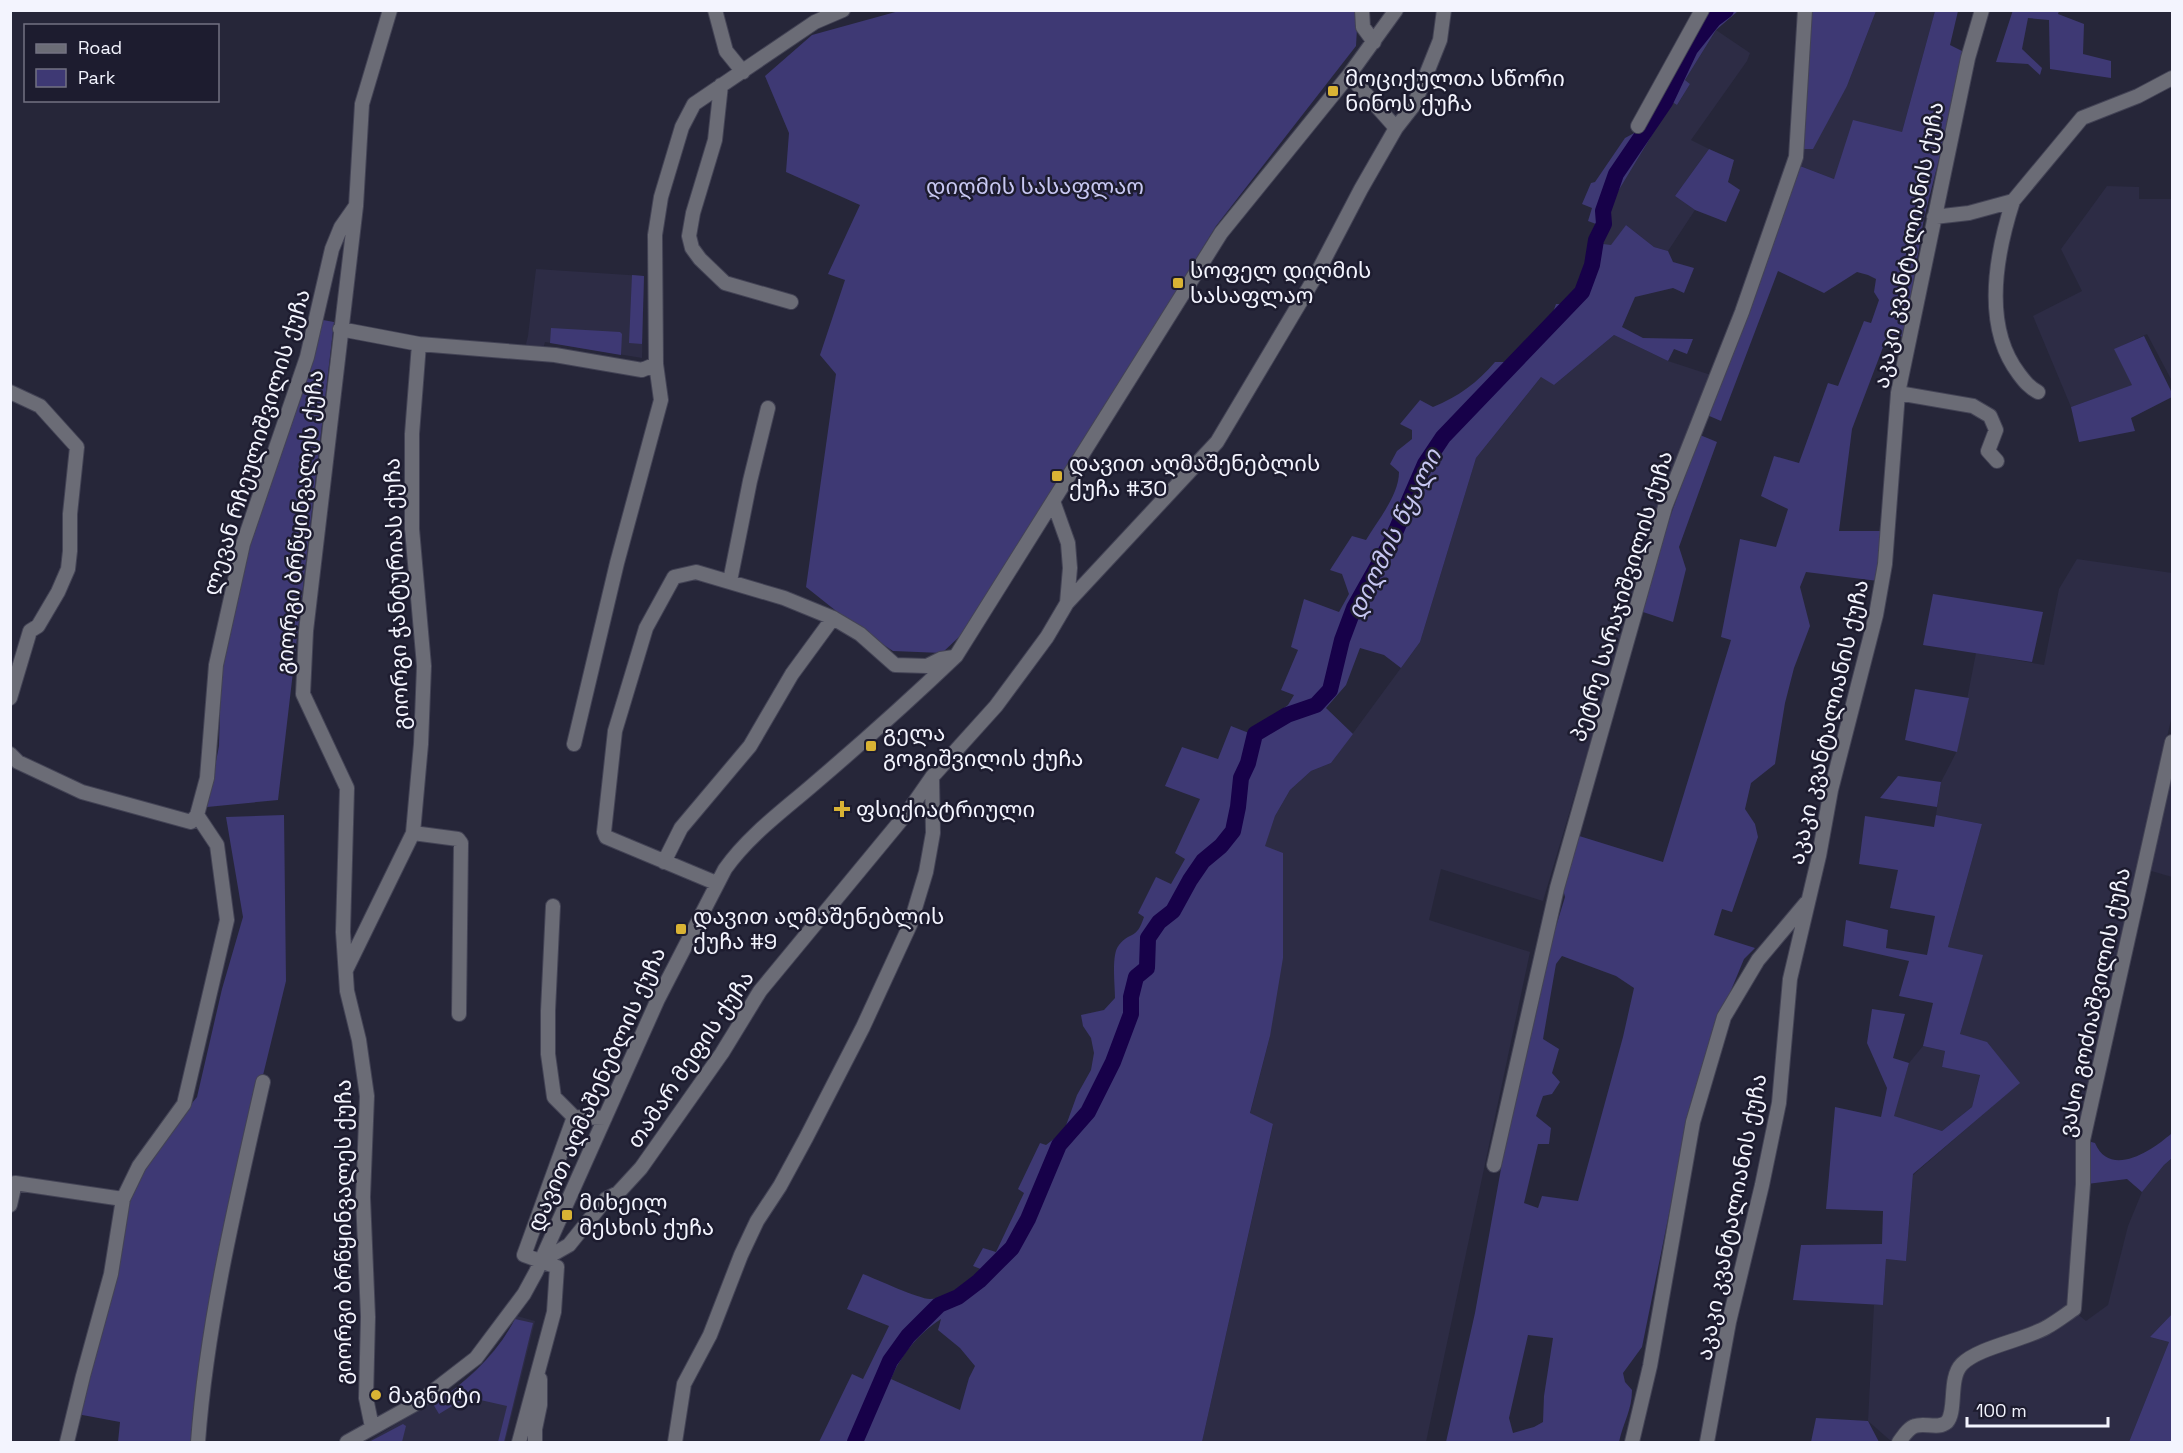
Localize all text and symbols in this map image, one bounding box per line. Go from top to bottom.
legend [24,24,219,102]
text: Road [78,36,122,59]
place label: მოციქულთა სწორი ნინოს ქუჩა [1345,64,1565,117]
text: Park [78,66,116,89]
marker: მოციქულთა სწორი ნინოს ქუჩა [1326,84,1340,98]
street label: აკაკი კვანტალიანის ქუჩა [1866,99,1950,391]
park label: დიღმის სასაფლაო [926,172,1144,200]
place label: სოფელ დიღმის სასაფლაო [1190,256,1371,309]
marker: სოფელ დიღმის სასაფლაო [1171,276,1185,290]
street label: ლევან რჩეულიშვილის ქუჩა [196,286,316,598]
street label: გიორგი ბრწყინვალეს ქუჩა [269,369,329,675]
water label: დიღმის წყალი [1339,443,1449,624]
street label: პეტრე სარაჯიშვილის ქუჩა [1563,447,1679,745]
place label: დავით აღმაშენებლის ქუჩა #30 [1069,449,1320,502]
street label: გიორგი ჭანტურიას ქუჩა [377,458,415,730]
marker: დავით აღმაშენებლის ქუჩა #30 [1050,469,1064,483]
street label: აკაკი კვანტალიანის ქუჩა [1782,577,1874,867]
place label: გელა გოგიშვილის ქუჩა [883,719,1083,772]
marker: გელა გოგიშვილის ქუჩა [864,739,878,753]
place label: ფსიქიატრიული [856,795,1035,823]
marker: ფსიქიატრიული [833,800,851,818]
street label: ვასო გოძიაშვილის ქუჩა [2052,865,2136,1139]
place label: დავით აღმაშენებლის ქუჩა #9 [693,902,944,955]
marker: დავით აღმაშენებლის ქუჩა #9 [674,922,688,936]
street label: დავით აღმაშენებლის ქუჩა [521,942,671,1236]
street label: თამარ მეფის ქუჩა [620,965,760,1153]
street label: აკაკი კვანტალიანის ქუჩა [1689,1071,1773,1363]
street label: გიორგი ბრწყინვალეს ქუჩა [329,1079,357,1385]
place label: მიხეილ მესხის ქუჩა [579,1188,714,1241]
marker: მიხეილ მესხის ქუჩა [560,1208,574,1222]
place label: მაგნიტი [388,1381,481,1409]
marker: მაგნიტი [369,1388,383,1402]
scale bar [1967,1390,2108,1428]
text: 100 m [1976,1399,2027,1422]

